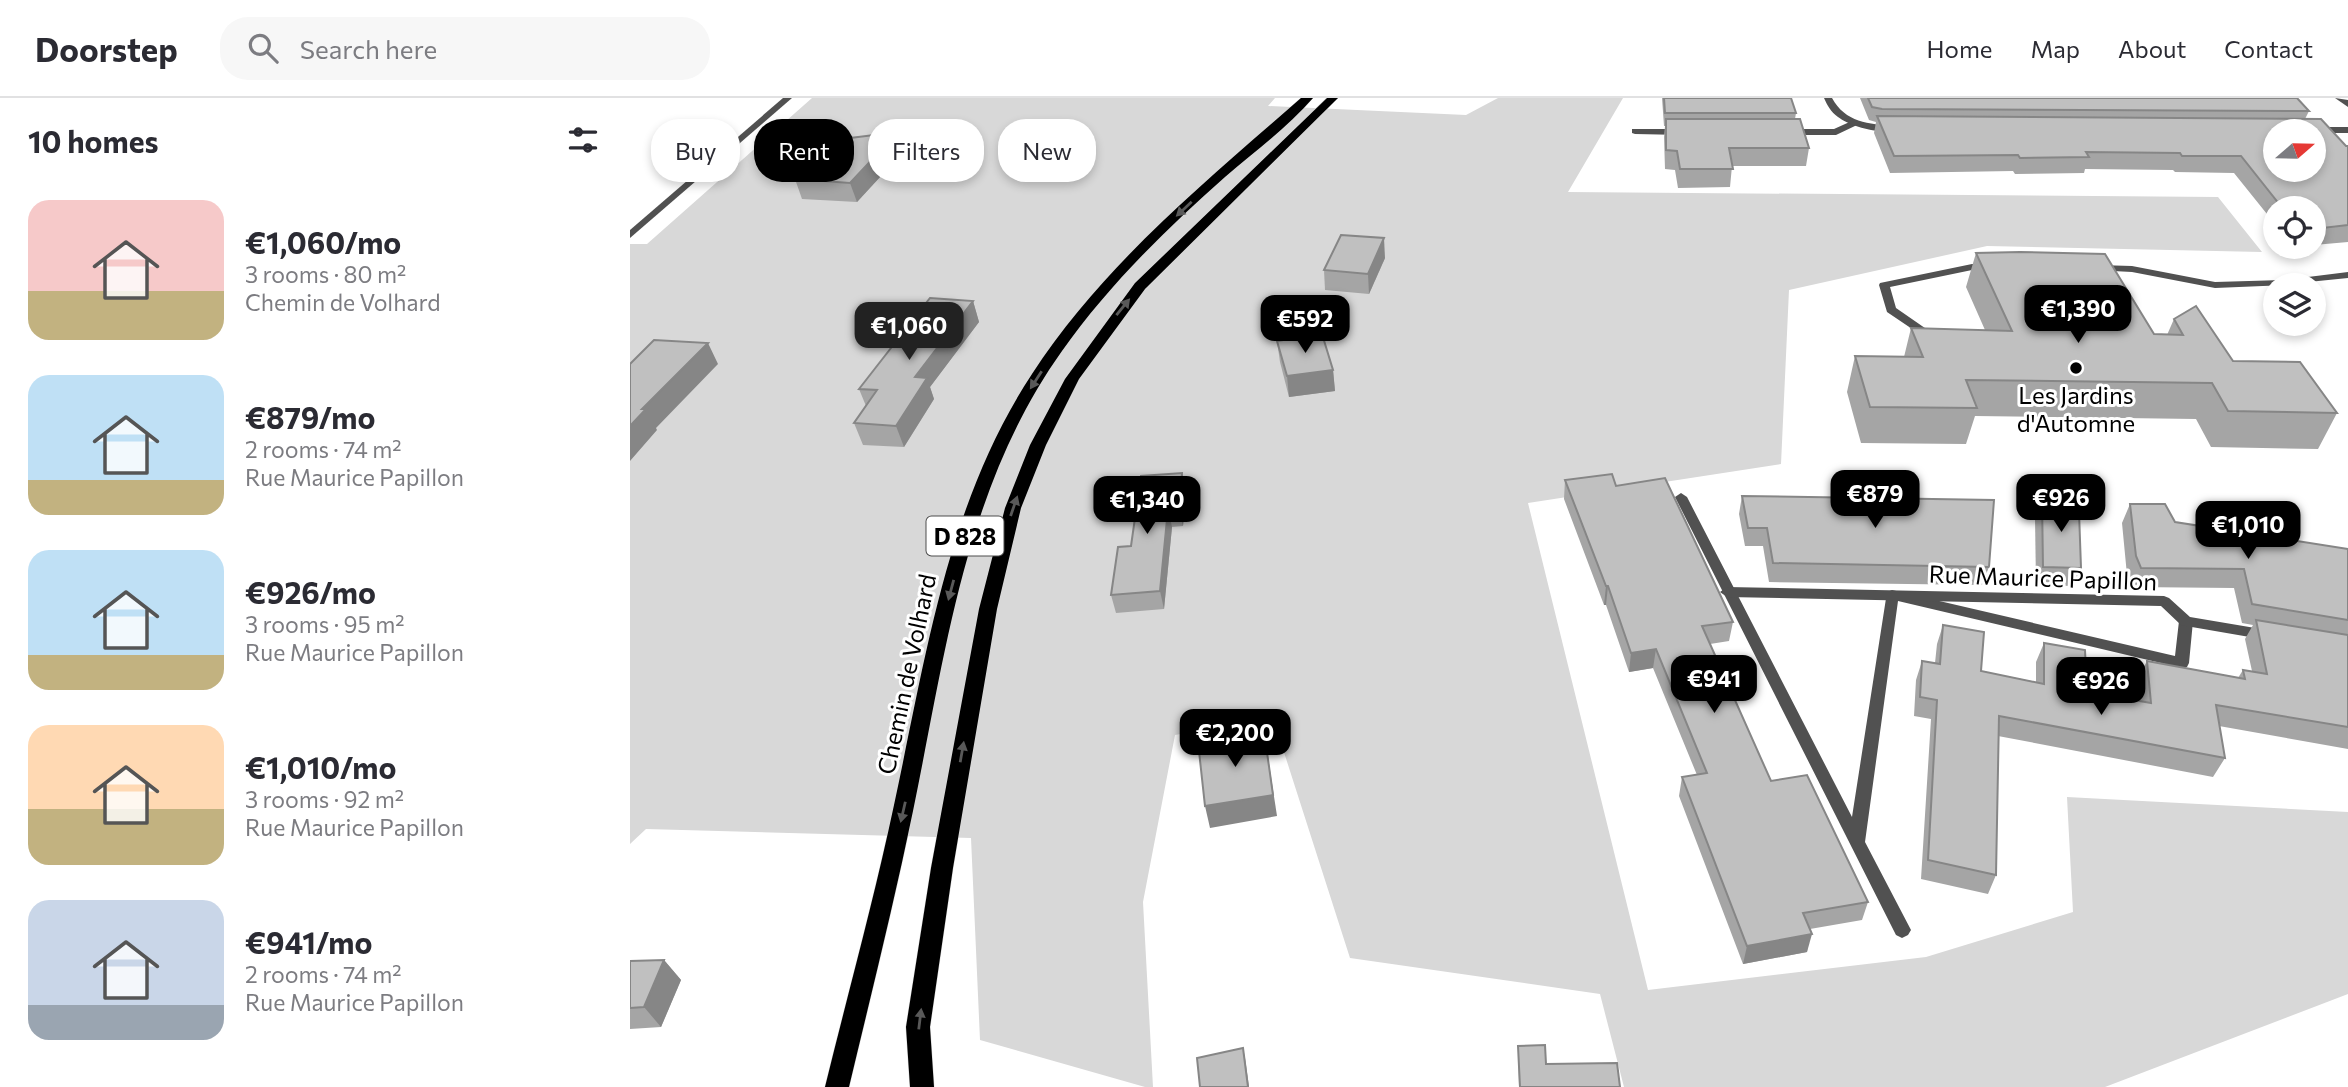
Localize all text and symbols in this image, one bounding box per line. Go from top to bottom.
search box [220,17,710,80]
text: Doorstep [35,28,178,69]
icon: search [244,29,282,67]
text: Search here [300,33,437,64]
text: Home [1927,34,1993,63]
text: Map [2031,34,2080,63]
text: About [2118,34,2186,63]
text: Contact [2224,34,2313,63]
chip: Buy [651,119,740,182]
chip: Rent [754,119,854,182]
chip: Filters [868,119,984,182]
chip: New [998,119,1096,182]
north arrow [2263,119,2326,182]
map controls [2263,119,2326,336]
icon: filters [564,121,602,159]
text: 10 homes [28,122,158,159]
button: locate [2263,196,2326,259]
one-way arrow [1175,201,1193,217]
text: €1,060/mo [245,223,401,260]
icon: home [84,228,168,312]
text: 3 rooms · 80 m² [245,260,406,288]
button: layers [2263,273,2326,336]
pin: €1,390 [2021,286,2135,345]
text: Chemin de Volhard [245,288,441,316]
text: €1,390 [2040,294,2116,322]
pin: €592 [1264,296,1346,355]
one-way arrow [1115,299,1130,317]
pin: €1,060 [852,302,966,362]
text: €592 [1277,304,1333,332]
text: €1,060 [871,311,947,339]
marker: Les Jardins d'Automne [2068,360,2084,376]
one-way arrow [1029,371,1042,390]
place label: Les Jardins d'Automne [2017,380,2135,437]
text: €879/mo [245,398,375,435]
icon: home [84,403,168,487]
text: 2 rooms · 74 m² [245,435,401,463]
text: Rue Maurice Papillon [245,463,464,491]
pin: €879 [1834,470,1916,530]
pin: €926 [2020,474,2102,534]
pin: €1,340 [1090,476,1204,536]
text: €879 [1847,479,1903,507]
text: €926 [2032,483,2090,511]
text: €1,340 [1109,485,1185,513]
one-way arrow [1009,495,1020,516]
pin: €1,010 [2191,502,2305,561]
text: €1,010 [2211,510,2285,538]
road number: D 828 [926,516,1004,556]
street label: Rue Maurice Papillon [1928,559,2158,595]
street label: Chemin de Volhard [871,571,941,777]
text: €926/mo [245,573,376,610]
icon: home [84,578,168,662]
one-way arrow [945,579,956,601]
text: 3 rooms · 95 m² [245,610,404,638]
text: Rue Maurice Papillon [245,638,464,666]
pin: €941 [1673,656,1755,715]
pin: €926 [2060,658,2142,717]
text: €941 [1687,664,1741,692]
text: €926 [2072,666,2130,694]
pin: €2,200 [1178,710,1292,769]
text: €2,200 [1196,718,1274,746]
one-way arrow [957,741,968,763]
text: €1,010/mo [245,748,396,785]
icon: home [84,753,168,837]
text: 3 rooms · 92 m² [245,785,404,813]
one-way arrow [897,801,908,823]
text: Rue Maurice Papillon [245,813,464,841]
text: €941/mo [245,923,372,960]
icon: home [84,928,168,1012]
text: 2 rooms · 74 m² [245,960,401,988]
text: Rue Maurice Papillon [245,988,464,1016]
one-way arrow [914,1008,925,1030]

